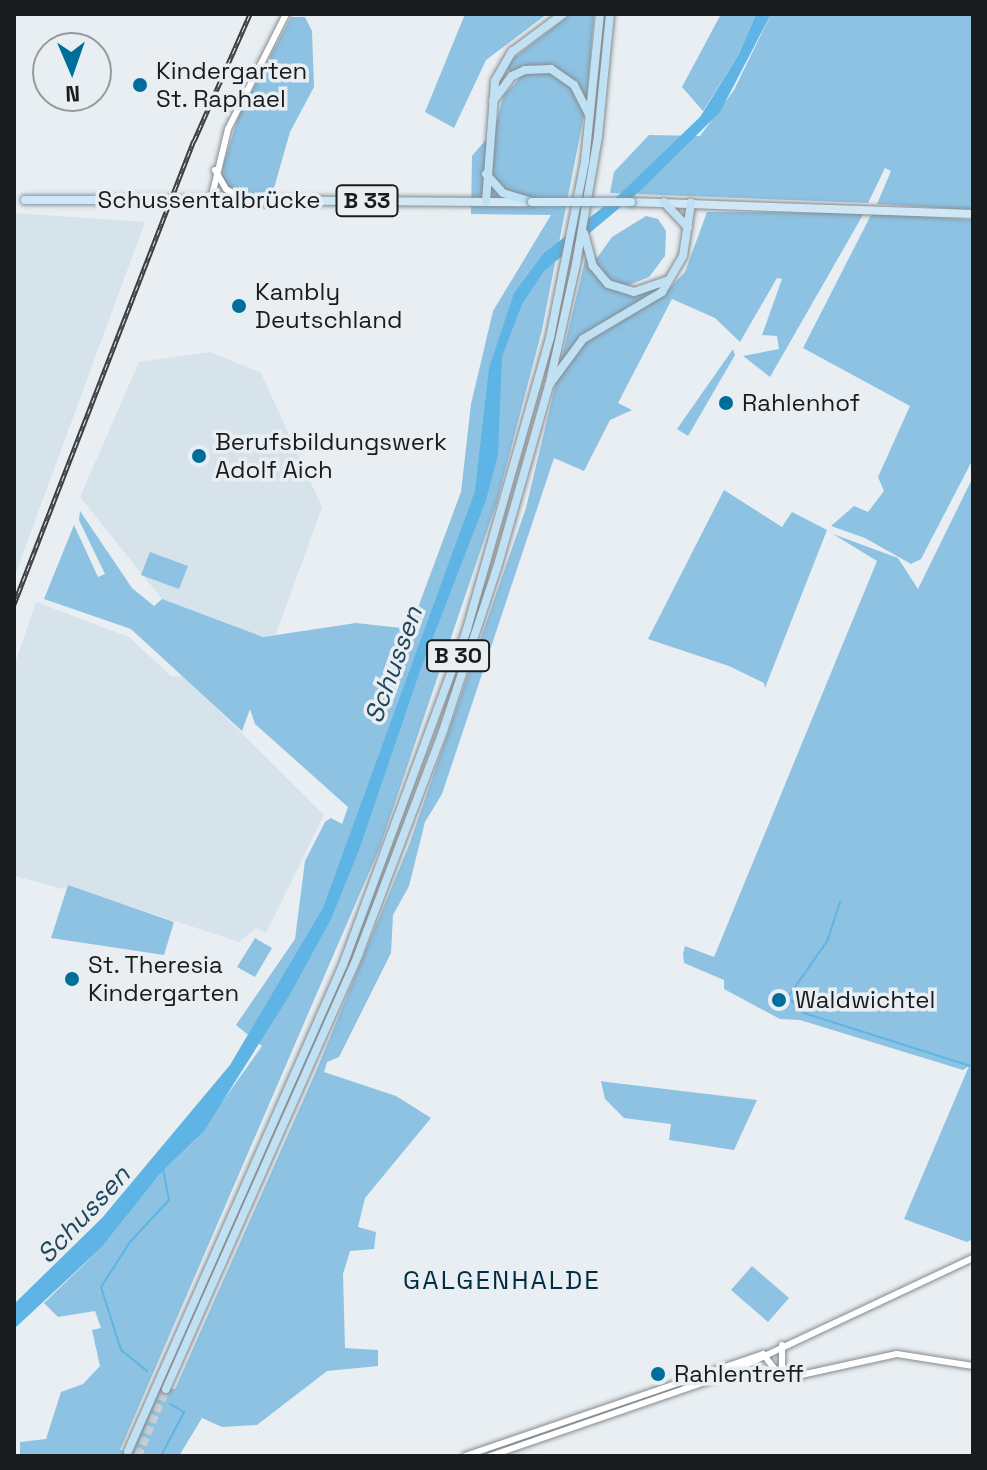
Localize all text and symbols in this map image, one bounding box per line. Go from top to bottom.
north arrow [32,32,112,112]
place label: Kindergarten St. Raphael [156,57,307,113]
marker: Kindergarten St. Raphael [131,76,149,94]
text: N [65,80,81,108]
road number: B 33 [335,183,399,219]
street label: Schussentalbrücke [98,186,320,214]
place label: Kambly Deutschland [255,278,402,334]
marker: Kambly Deutschland [230,297,248,315]
place label: Rahlenhof [742,389,860,417]
marker: Rahlenhof [717,394,735,412]
place label: Berufsbildungswerk Adolf Aich [215,428,447,484]
marker: Berufsbildungswerk Adolf Aich [190,447,208,465]
water label: Schussen [359,602,429,728]
road number: B 30 [426,638,490,674]
place label: St. Theresia Kindergarten [88,951,239,1007]
marker: St. Theresia Kindergarten [63,970,81,988]
place label: Waldwichtel [795,986,935,1014]
marker: Waldwichtel [770,991,788,1009]
water label: Schussen [31,1160,137,1270]
district label: GALGENHALDE [403,1265,601,1297]
place label: Rahlentreff [674,1360,804,1388]
marker: Rahlentreff [649,1365,667,1383]

